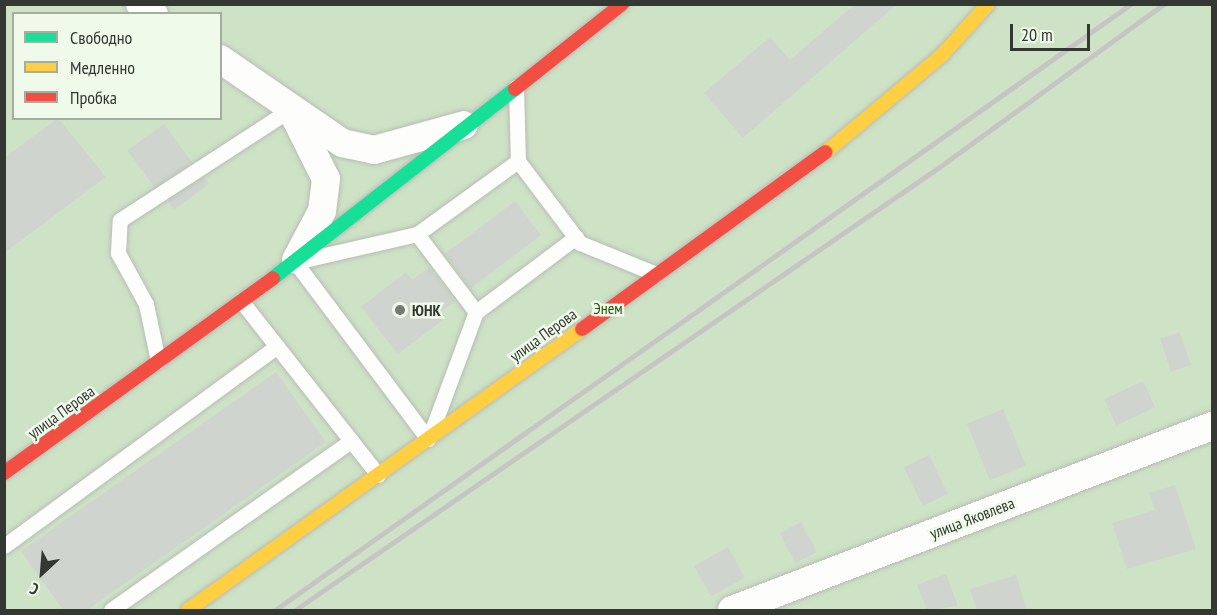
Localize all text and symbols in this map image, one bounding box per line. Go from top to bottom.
legend [12,12,222,120]
scale bar [1013,12,1092,50]
text: 20 m [1021,23,1053,46]
text: Свободно [70,26,132,49]
text: Медленно [70,56,135,79]
text: Пробка [70,86,117,109]
park label: Энем [593,298,623,318]
place label: ЮНК [412,300,441,320]
marker: ЮНК [393,303,407,317]
street label: улица Перова [506,304,580,366]
street label: улица Перова [24,381,98,443]
street label: улица Яковлева [927,493,1017,543]
north arrow [12,543,72,603]
text: С [26,579,42,600]

